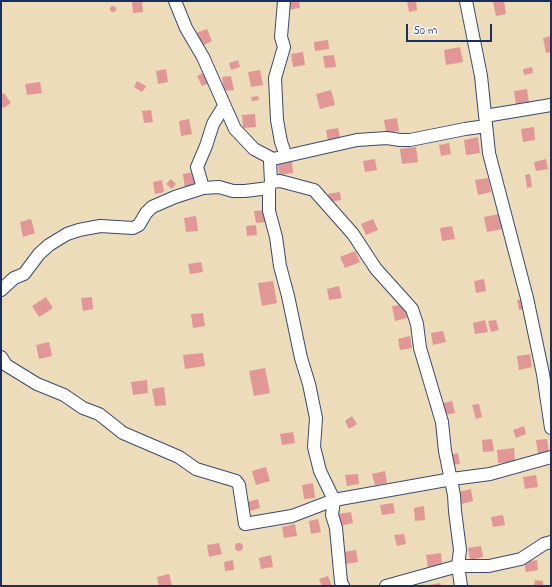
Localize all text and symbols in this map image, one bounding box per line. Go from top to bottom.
scale bar [408,16,494,42]
text: 50 m [413,22,437,40]

